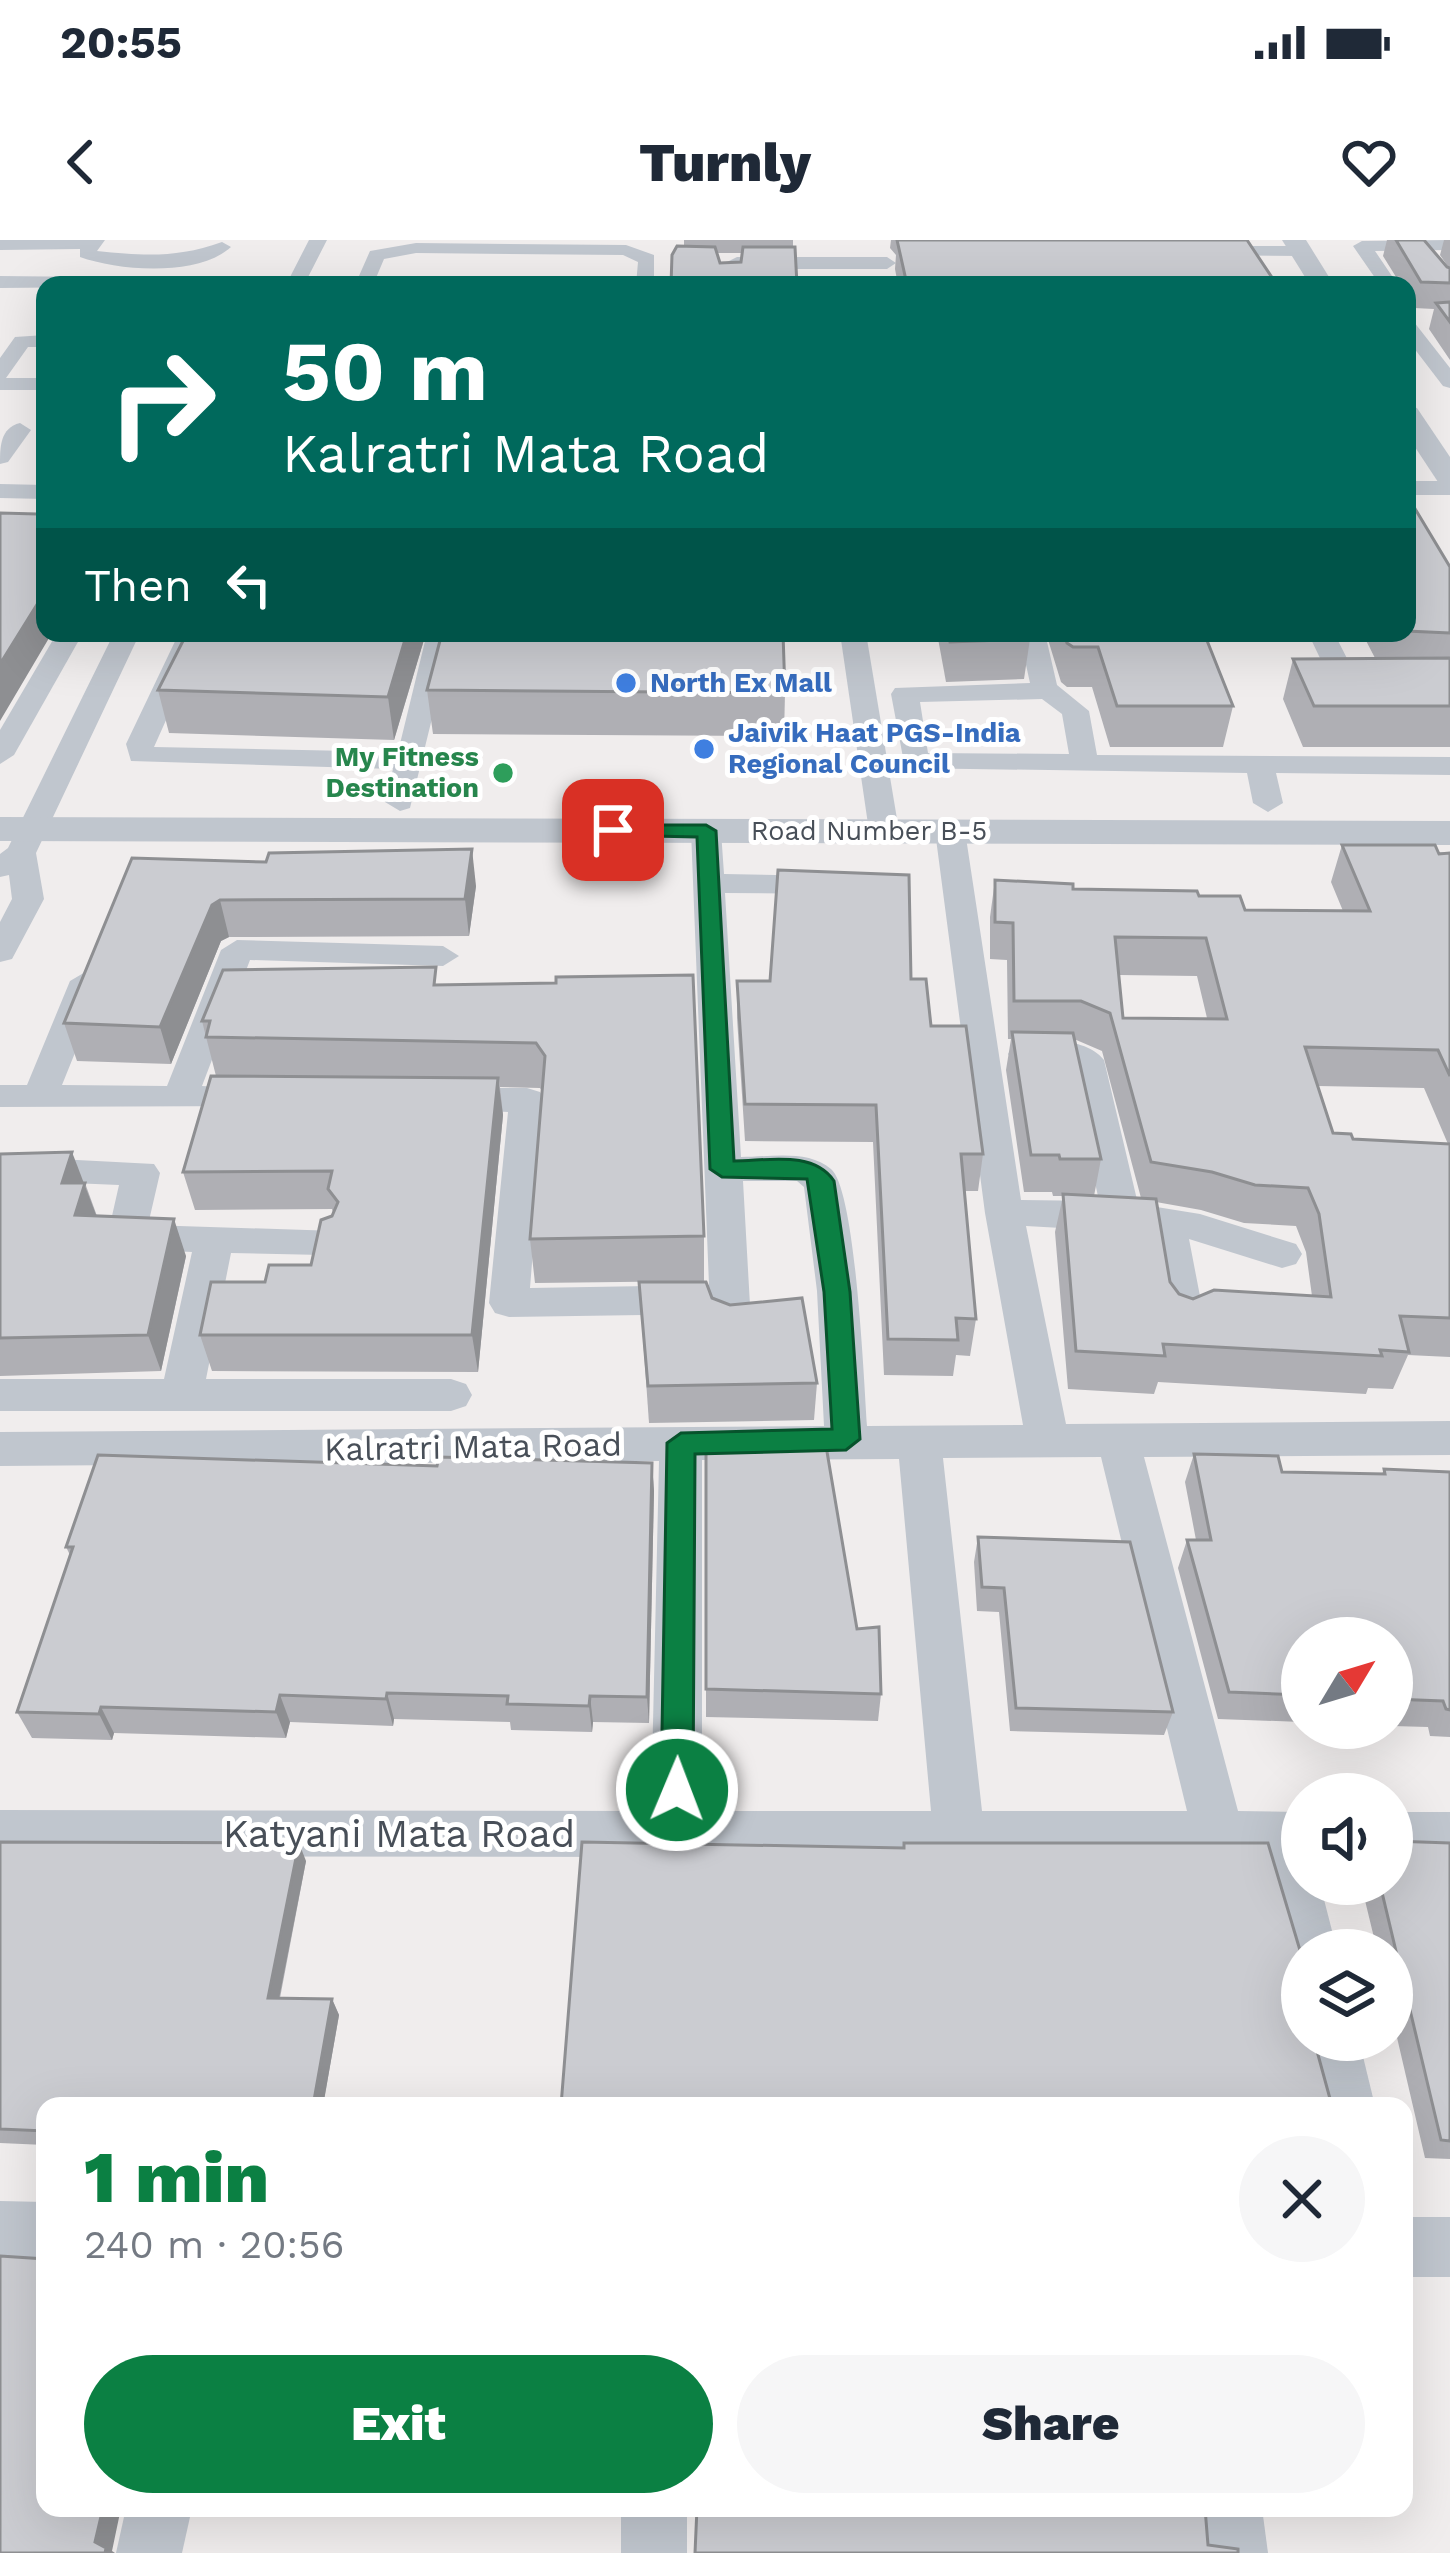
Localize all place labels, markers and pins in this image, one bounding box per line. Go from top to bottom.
place label: North Ex Mall [650,667,832,699]
marker: North Ex Mall [613,670,639,696]
place label: Jaivik Haat PGS-India Regional Council [728,717,1021,780]
marker: Jaivik Haat PGS-India Regional Council [691,736,717,762]
place label: My Fitness Destination [326,741,479,804]
marker: My Fitness Destination [490,760,516,786]
pin [562,779,664,881]

